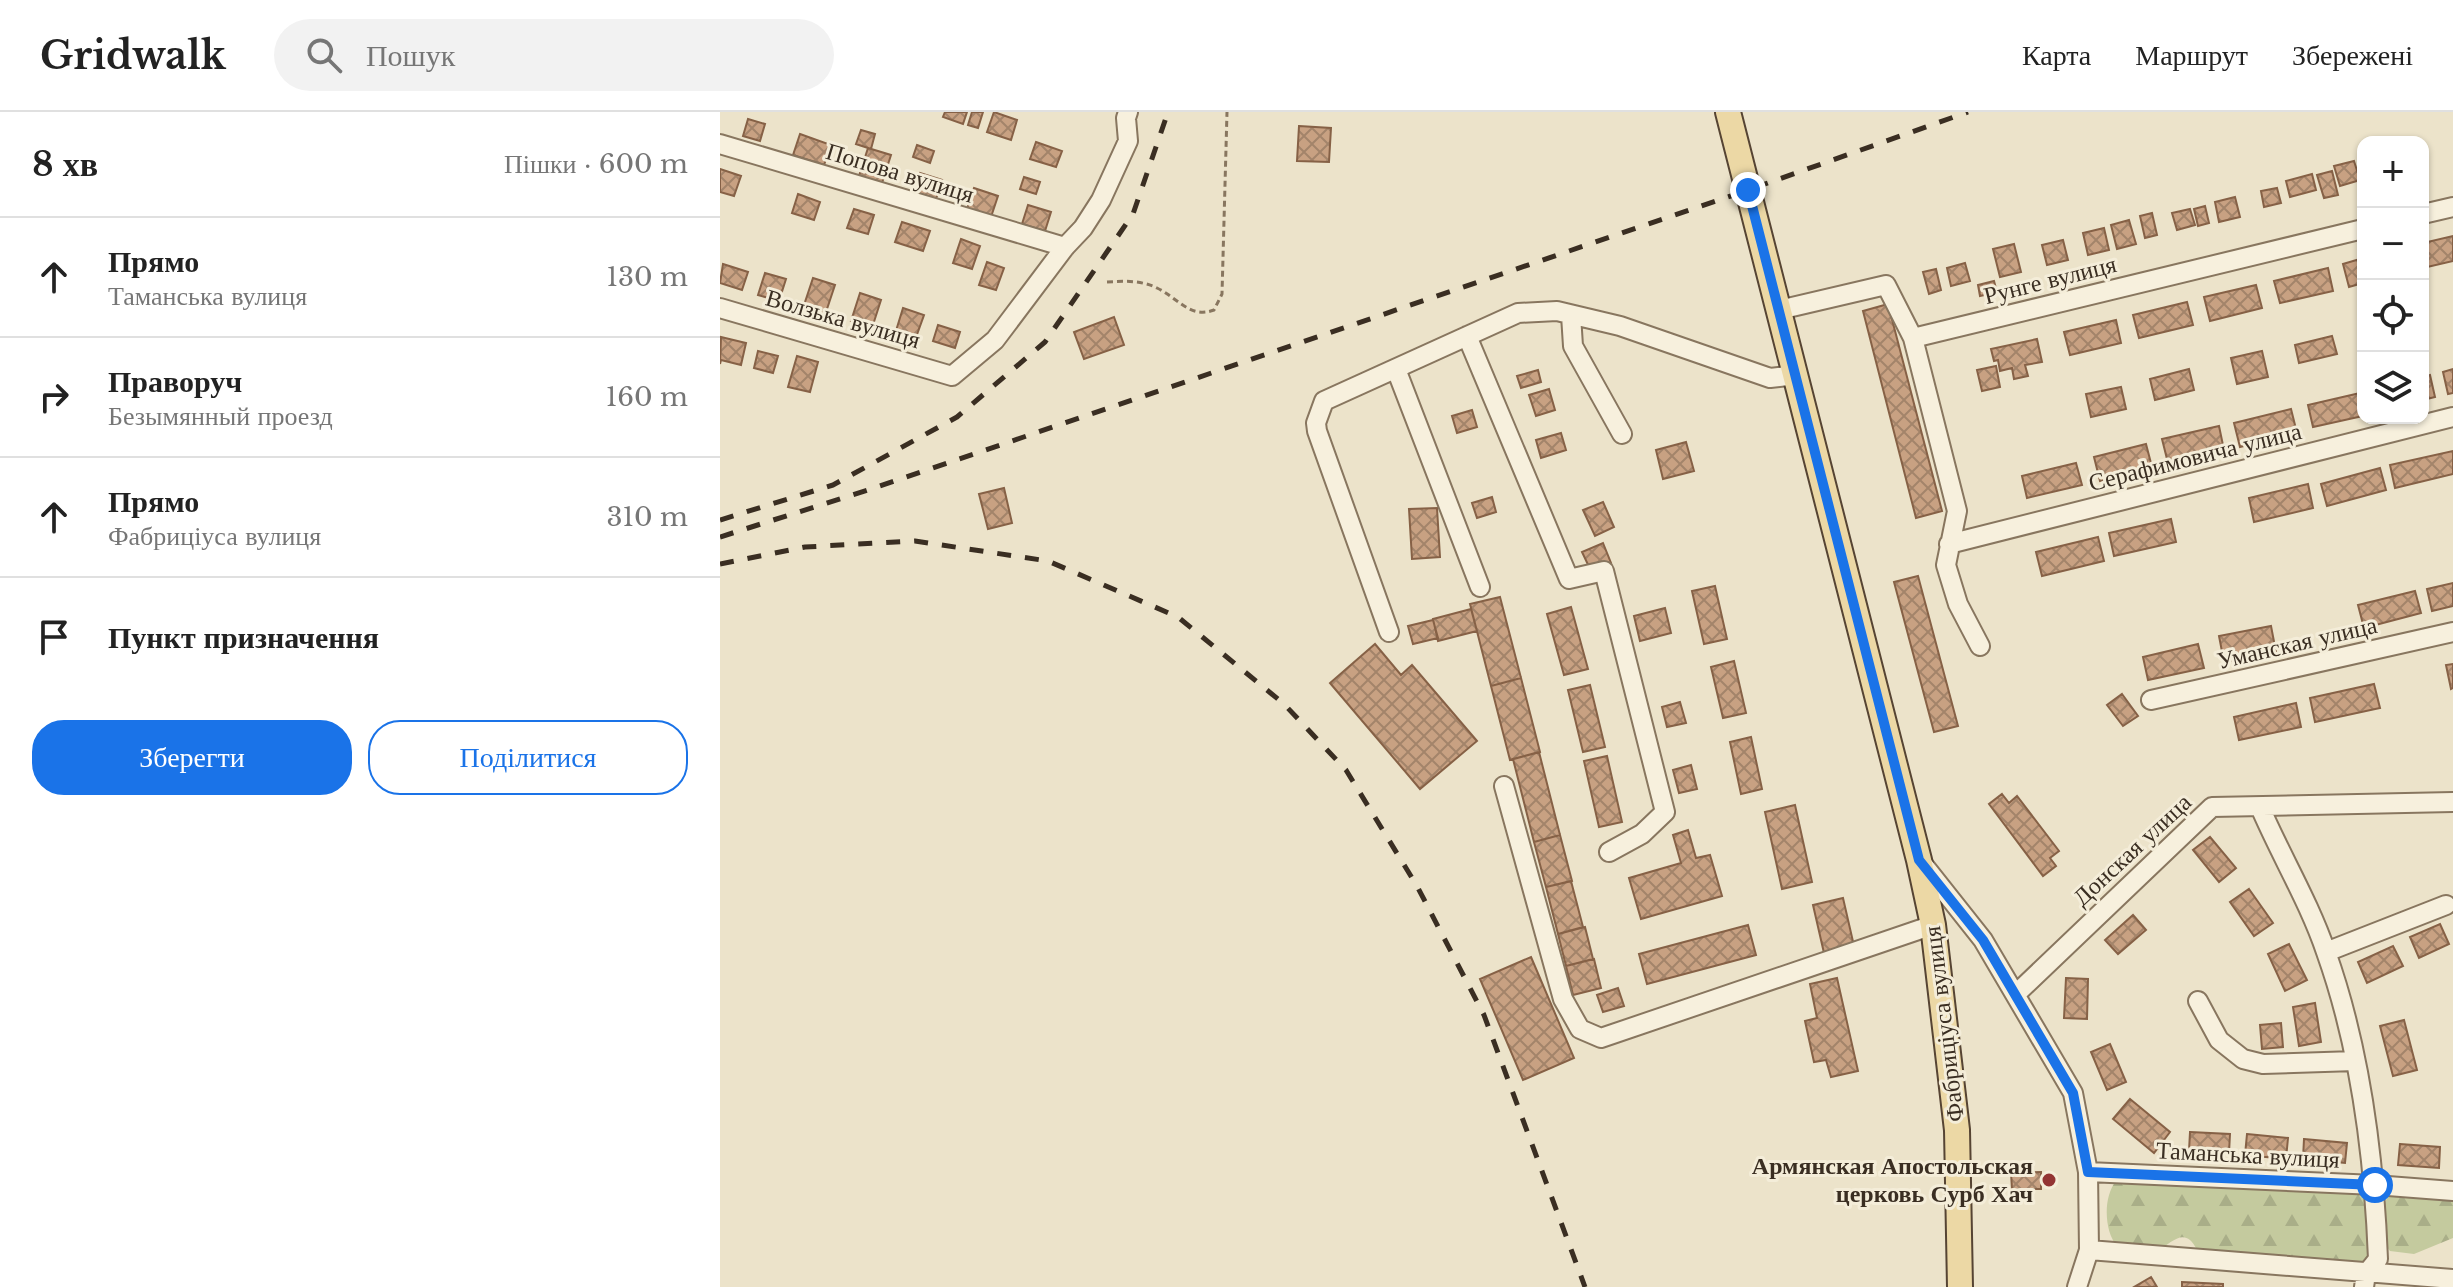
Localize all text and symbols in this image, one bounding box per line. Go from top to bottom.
search box [274,19,834,91]
text: Gridwalk [40,32,226,79]
icon: search [302,33,346,77]
text: Пошук [366,37,455,74]
text: Карта [2022,38,2091,73]
text: Маршрут [2135,38,2248,73]
text: Збережені [2292,38,2413,73]
street label: Попова вулиця [823,136,977,209]
map controls [2357,136,2429,424]
button: + [2357,136,2429,208]
text: 8 хв [32,143,98,185]
text: Пішки · 600 m [504,148,688,180]
route end [1730,172,1766,208]
button: − [2357,208,2429,280]
text: Прямо [108,243,199,280]
street label: Рунге вулиця [1981,249,2119,310]
icon: ahead [32,255,76,299]
text: 130 m [606,261,688,293]
text: Таманська вулиця [108,280,307,312]
button: locate [2357,280,2429,352]
street label: Волзька вулиця [763,283,924,354]
button: layers [2357,352,2429,424]
text: Праворуч [108,363,242,400]
icon: right [32,375,76,419]
text: 160 m [606,381,688,413]
text: Безымянный проезд [108,400,333,432]
street label: Серафимовича улица [2085,416,2305,497]
text: Прямо [108,483,199,520]
icon: ahead [32,495,76,539]
text: 310 m [606,501,688,533]
text: Фабриціуса вулиця [108,520,321,552]
street label: Уманская улица [2214,610,2380,675]
icon: arrive [32,615,76,659]
text: Пункт призначення [108,619,379,656]
button: Зберегти [32,720,352,795]
button: Поділитися [368,720,688,795]
street label: Донская улица [2067,787,2197,912]
street label: Фабриціуса вулиця [1917,925,1970,1124]
street label: Таманська вулиця [2155,1135,2341,1174]
place label: Армянская Апостольская церковь Сурб Хач [1752,1151,2033,1208]
route start [2357,1167,2393,1203]
marker: Армянская Апостольская церковь Сурб Хач [2040,1171,2058,1189]

